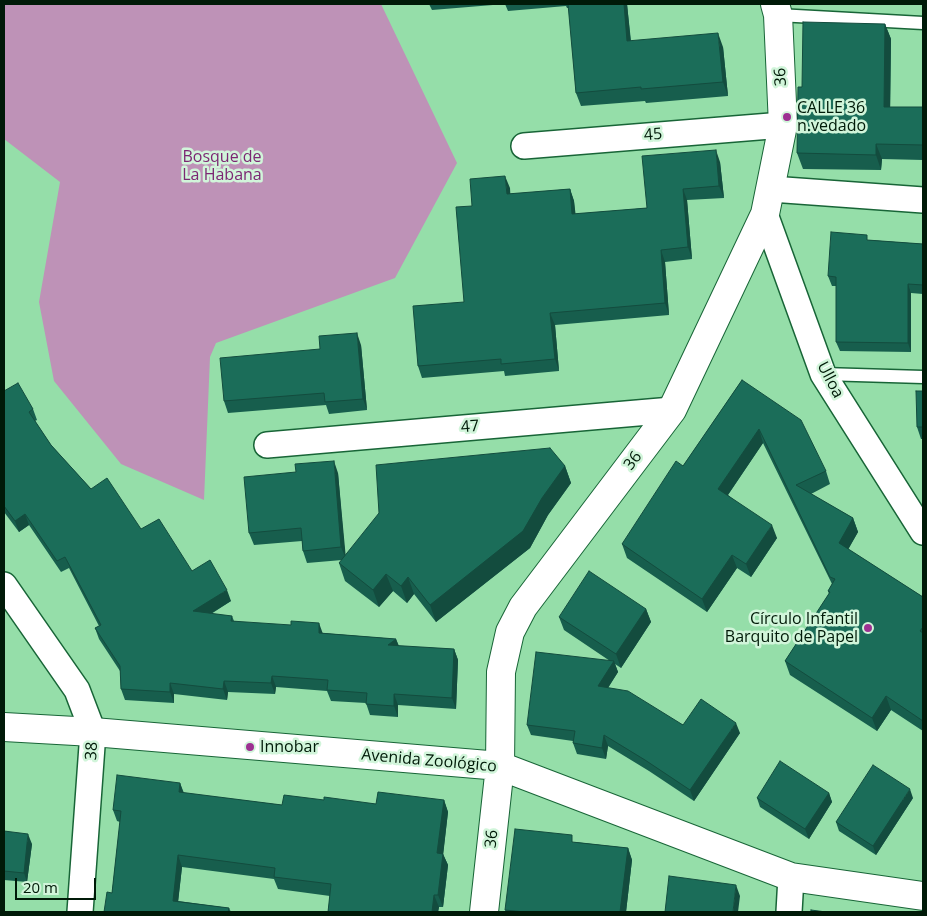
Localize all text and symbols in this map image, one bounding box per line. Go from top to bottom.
street label: 36 [771,67,791,87]
place label: CALLE 36 n.vedado [797,98,866,136]
marker: CALLE 36 n.vedado [781,111,793,123]
street label: 45 [643,125,663,145]
park label: Bosque de La Habana [182,147,262,185]
street label: Ulloa [813,359,847,401]
street label: 47 [460,417,480,437]
street label: 36 [620,448,646,474]
place label: Círculo Infantil Barquito de Papel [725,609,858,647]
marker: Círculo Infantil Barquito de Papel [862,622,874,634]
place label: Innobar [260,737,319,757]
street label: 38 [82,741,102,761]
marker: Innobar [244,741,256,753]
street label: Avenida Zoológico [360,746,498,776]
street label: 36 [481,829,503,849]
scale bar [18,868,99,900]
text: 20 m [23,877,58,897]

